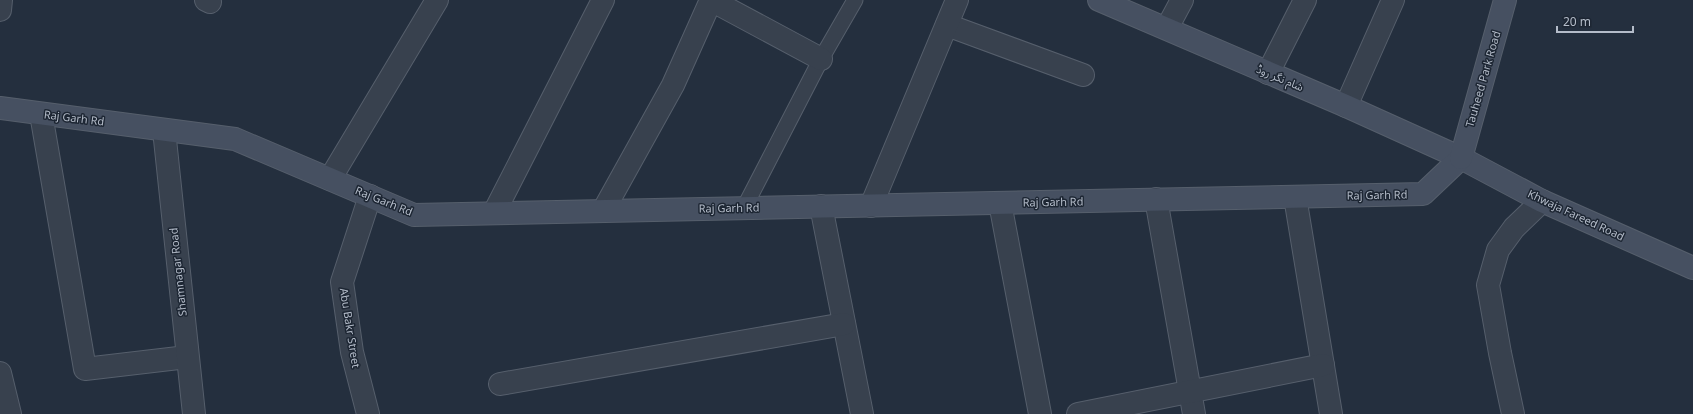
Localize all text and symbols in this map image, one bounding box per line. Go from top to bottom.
scale bar [1557,8,1633,34]
text: 20 m [1563,13,1591,30]
street label: Tauheed Park Road [1462,29,1503,129]
street label: شام نگر روڈ [1254,61,1306,95]
street label: Raj Garh Rd [43,106,105,129]
street label: Raj Garh Rd [353,182,415,219]
street label: Raj Garh Rd [1347,186,1407,203]
street label: Khwaja Fareed Road [1525,186,1627,244]
street label: Raj Garh Rd [1023,193,1083,210]
street label: Raj Garh Rd [699,199,759,216]
street label: Shamnagar Road [165,227,190,317]
street label: Abu Bakr Street [337,287,364,369]

